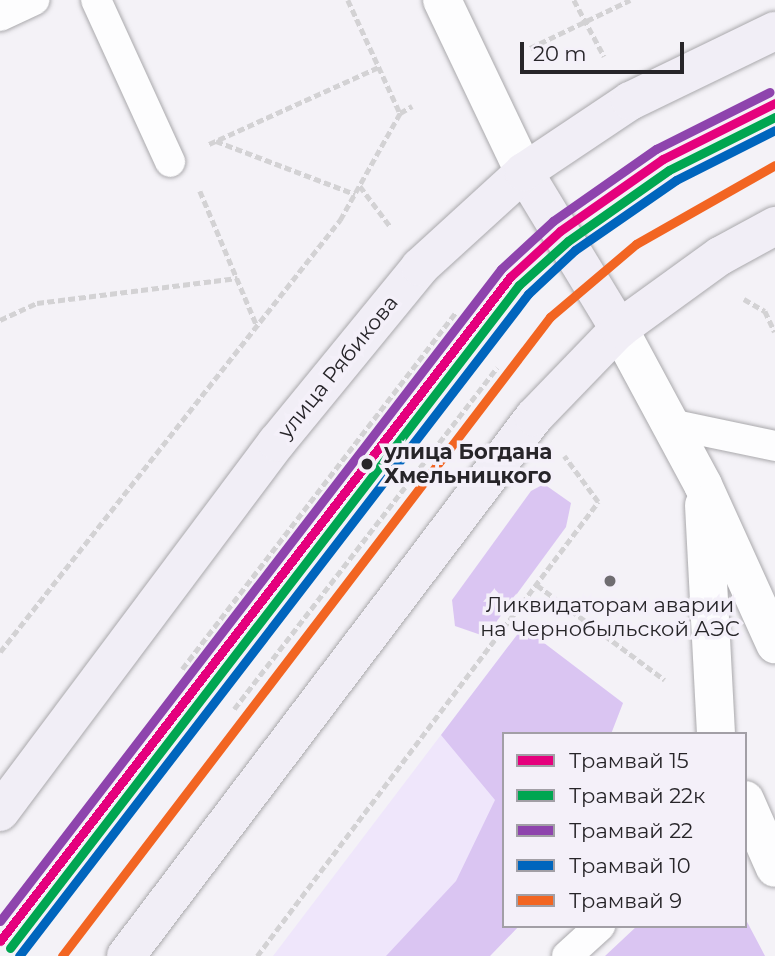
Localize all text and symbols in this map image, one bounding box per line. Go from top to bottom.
scale bar [523,28,688,72]
text: 20 m [533,41,587,66]
street label: улица Рябикова [273,291,403,443]
place label: улица Богдана Хмельницкого [384,439,552,489]
marker: улица Богдана Хмельницкого [356,453,378,475]
marker: Ликвидаторам аварии на Чернобыльской АЭС [602,573,618,589]
place label: Ликвидаторам аварии на Чернобыльской АЭС [480,592,740,642]
legend [502,732,747,928]
text: Трамвай 15 [569,748,689,773]
text: Трамвай 22к [569,783,705,808]
text: Трамвай 22 [569,818,693,843]
text: Трамвай 10 [569,853,691,878]
text: Трамвай 9 [569,888,682,913]

